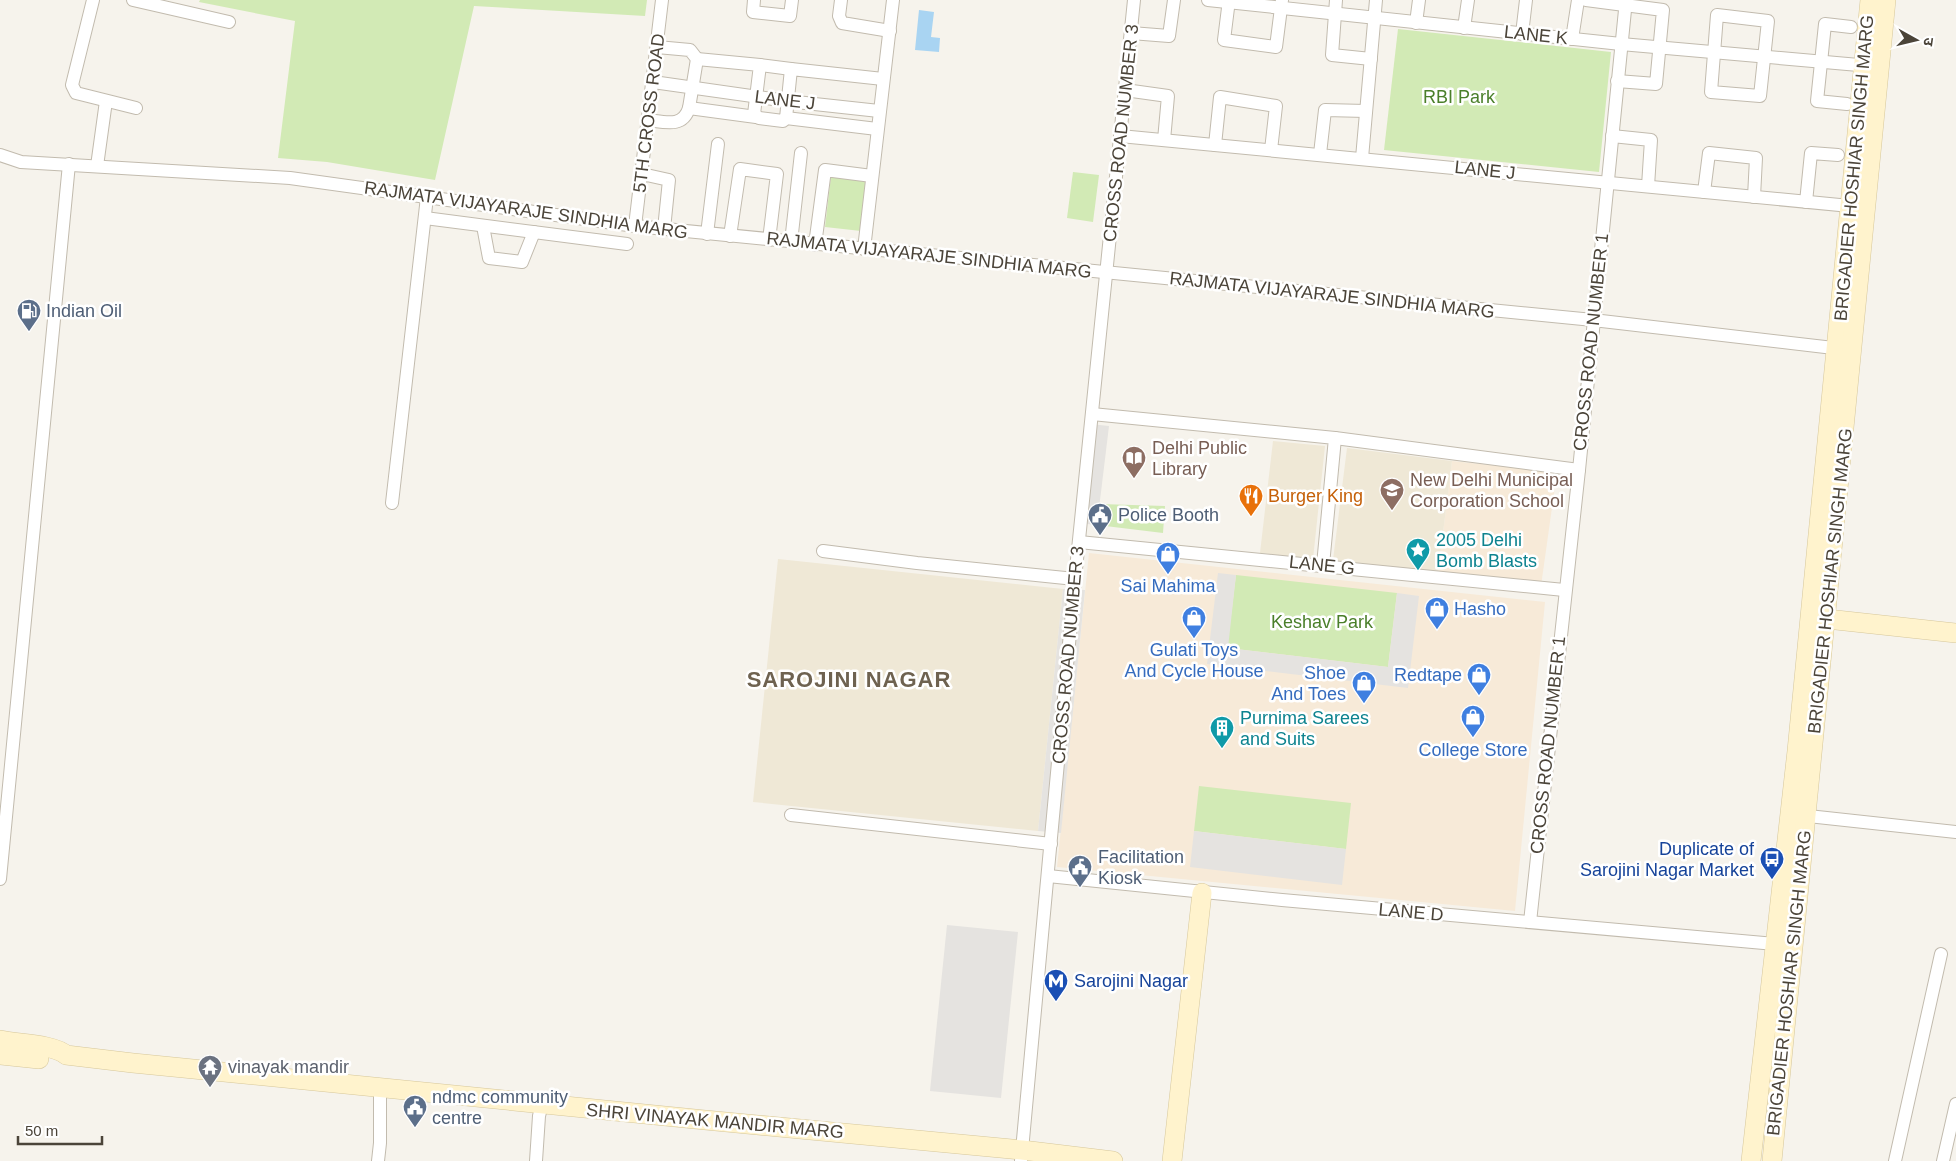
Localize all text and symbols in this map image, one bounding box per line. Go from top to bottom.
street label: BRIGADIER HOSHIAR SINGH MARG [1831,14,1877,322]
north arrow [1891,15,1941,65]
street label: LANE K [1503,22,1569,48]
street label: CROSS ROAD NUMBER 3 [1100,23,1142,243]
street label: 5TH CROSS ROAD [629,32,669,194]
text: उ [1920,37,1937,48]
street label: LANE J [753,86,817,114]
park label: RBI Park [1423,87,1496,107]
street label: LANE J [1454,157,1516,183]
street label: RAJMATA VIJAYARAJE SINDHIA MARG [363,177,689,243]
street label: RAJMATA VIJAYARAJE SINDHIA MARG [765,228,1093,282]
street label: CROSS ROAD NUMBER 1 [1570,232,1612,452]
street label: RAJMATA VIJAYARAJE SINDHIA MARG [1168,268,1496,322]
fuel station icon: Indian Oil [16,298,42,332]
place label: Indian Oil [46,301,122,321]
street label: BRIGADIER HOSHIAR SINGH MARG [1804,427,1856,735]
place label: Delhi Public Library [1152,438,1247,479]
library icon: Delhi Public Library [1121,445,1147,479]
place label: New Delhi Municipal Corporation School [1410,470,1573,511]
school or university icon: New Delhi Municipal Corporation School [1379,477,1405,511]
restaurant icon: Burger King [1238,483,1264,517]
place label: Burger King [1268,486,1363,506]
public building icon: Police Booth [1087,502,1113,536]
place label: Police Booth [1118,505,1219,525]
place label: 2005 Delhi Bomb Blasts [1436,530,1537,571]
place icon: 2005 Delhi Bomb Blasts [1405,537,1431,571]
shop icon: Sai Mahima [1155,541,1181,575]
street label: CROSS ROAD NUMBER 3 [1048,545,1088,765]
street label: LANE G [1288,552,1356,578]
place label: Sai Mahima [1120,576,1217,596]
shop icon: Hasho [1424,596,1450,630]
place label: Hasho [1454,599,1506,619]
shop icon: Gulati Toys And Cycle House [1181,605,1207,639]
park label: Keshav Park [1271,612,1374,632]
street label: CROSS ROAD NUMBER 1 [1527,635,1569,855]
place label: Gulati Toys And Cycle House [1124,640,1264,681]
shop icon: Redtape [1466,662,1492,696]
place label: Shoe And Toes [1271,663,1346,704]
place label: Redtape [1394,665,1462,685]
district label: SAROJINI NAGAR [747,667,951,692]
shop icon: Shoe And Toes [1351,670,1377,704]
shop icon: College Store [1460,704,1486,738]
place label: Purnima Sarees and Suits [1240,708,1369,749]
building icon: Purnima Sarees and Suits [1209,715,1235,749]
place label: College Store [1418,740,1528,760]
street label: BRIGADIER HOSHIAR SINGH MARG [1763,829,1815,1137]
place label: Duplicate of Sarojini Nagar Market [1580,839,1755,880]
bus stop icon: Duplicate of Sarojini Nagar Market [1759,846,1785,880]
place label: Facilitation Kiosk [1098,847,1184,888]
public building icon: Facilitation Kiosk [1067,854,1093,888]
street label: LANE D [1378,899,1444,925]
metro station icon: Sarojini Nagar [1043,968,1069,1002]
place label: Sarojini Nagar [1074,971,1188,991]
temple icon: vinayak mandir [197,1054,223,1088]
place label: vinayak mandir [228,1057,349,1077]
place label: ndmc community centre [432,1087,568,1128]
public building icon: ndmc community centre [402,1094,428,1128]
street label: SHRI VINAYAK MANDIR MARG [585,1100,845,1142]
scale bar [18,1114,101,1146]
text: 50 m [25,1122,58,1139]

